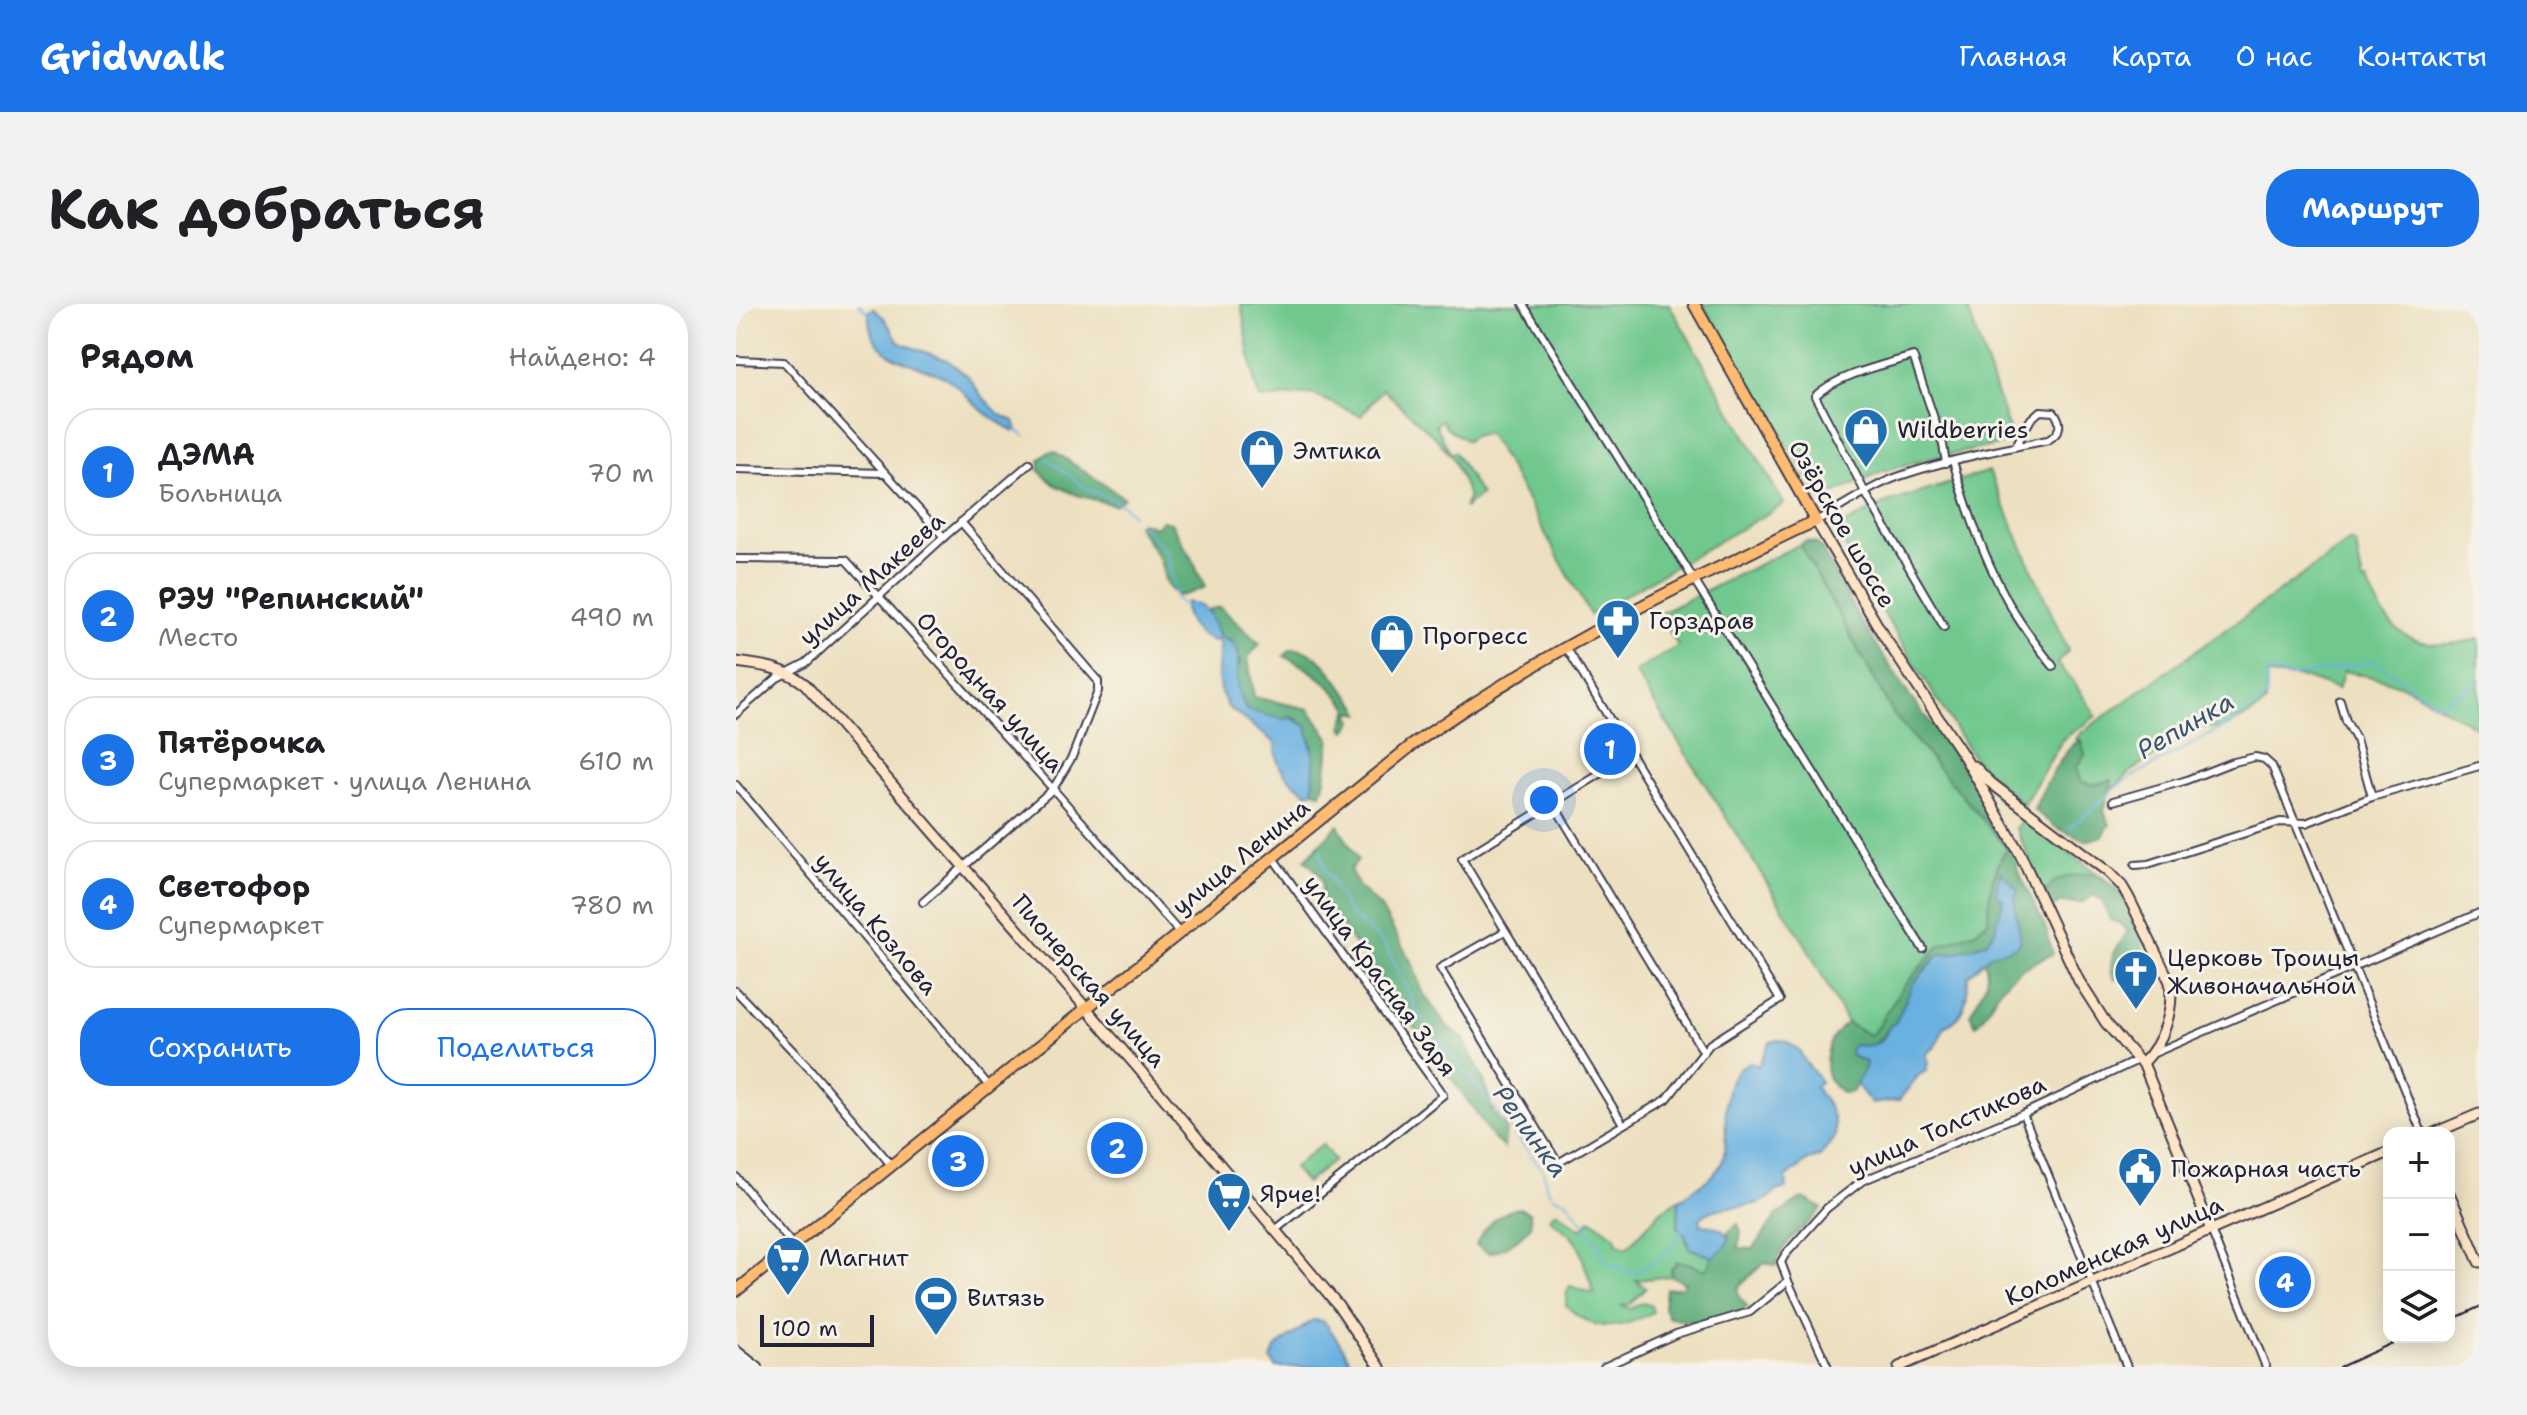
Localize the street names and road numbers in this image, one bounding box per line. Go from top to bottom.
street label: Озёрское шоссе [1781,434,1903,614]
street label: улица Макеева [792,505,952,653]
street label: Огородная улица [909,605,1071,779]
street label: улица Ленина [1165,792,1317,922]
street label: улица Козлова [807,846,945,1002]
street label: улица Красная Заря [1296,869,1464,1083]
street label: Пионерская улица [1005,888,1173,1074]
street label: улица Толстикова [1843,1068,2051,1184]
street label: Коломенская улица [2000,1189,2228,1313]

